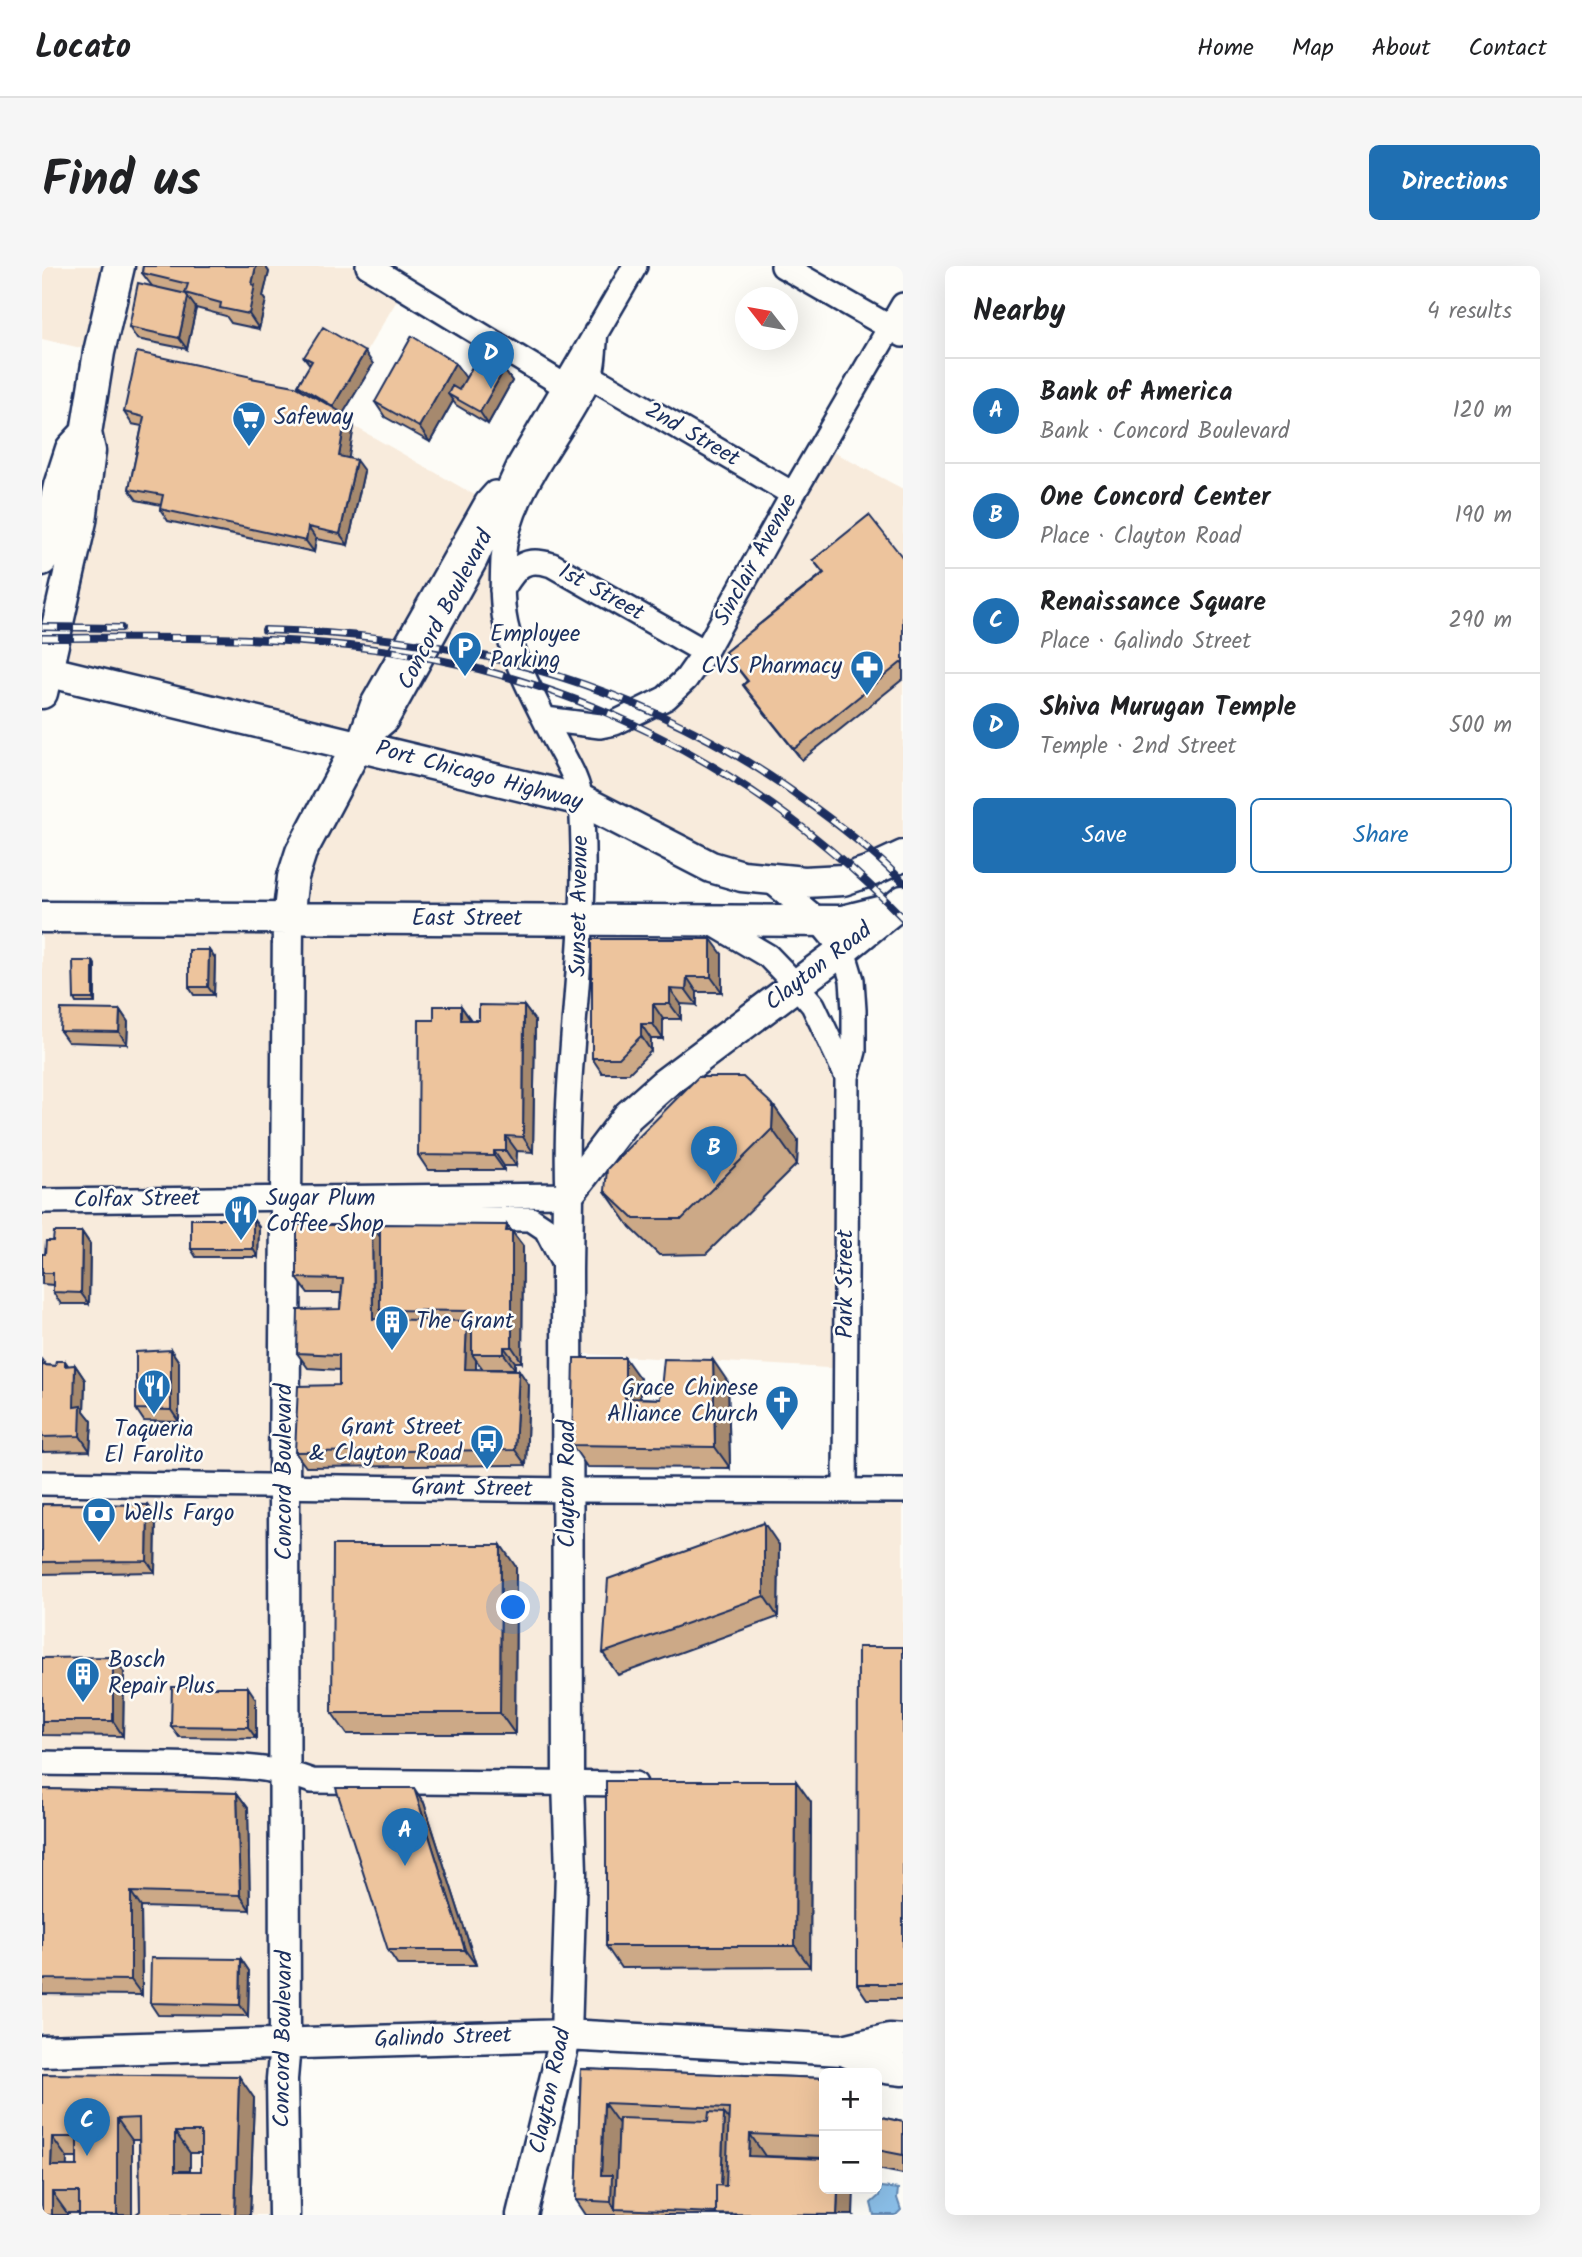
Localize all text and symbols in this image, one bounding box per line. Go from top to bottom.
text: Locato [35,22,131,75]
text: Home [1197,29,1254,68]
text: Map [1292,29,1334,68]
text: About [1372,29,1430,68]
text: Contact [1468,29,1547,68]
text: Find us [42,143,200,221]
button: Directions [1369,145,1540,220]
north arrow [735,287,798,350]
text: Nearby [973,288,1065,336]
text: 4 results [1427,294,1512,330]
pin: D [468,331,514,389]
text: Bank of America [1040,372,1232,414]
street label: 2nd Street [638,393,747,477]
text: A [989,393,1003,429]
text: 120 m [1452,393,1512,429]
supermarket icon: Safeway [230,399,268,448]
place label: Safeway [274,400,353,436]
text: Bank · Concord Boulevard [1040,414,1290,450]
text: One Concord Center [1040,477,1270,519]
street label: Sinclair Avenue [705,487,807,633]
text: B [989,498,1003,534]
text: 190 m [1455,498,1512,534]
text: Place · Clayton Road [1040,519,1241,555]
street label: Concord Boulevard [389,523,504,697]
street label: 1st Street [551,555,652,632]
text: Renaissance Square [1040,582,1266,624]
text: C [989,603,1003,639]
text: 290 m [1448,603,1512,639]
place label: Employee Parking [490,617,580,679]
text: Place · Galindo Street [1040,624,1251,660]
parking icon: Employee Parking [446,629,484,678]
pharmacy icon: CVS Pharmacy [848,648,886,697]
place label: CVS Pharmacy [701,649,842,685]
text: Shiva Murugan Temple [1040,687,1296,729]
text: D [988,708,1004,744]
text: 500 m [1449,708,1512,744]
text: Temple · 2nd Street [1040,729,1237,765]
street label: Port Chicago Highway [371,731,587,821]
button: Save [973,798,1236,873]
button: Share [1250,798,1512,873]
street label: Sunset Avenue [561,835,599,977]
street label: East Street [412,901,523,937]
street label: Clayton Road [758,913,881,1021]
pin: B [691,1126,737,1184]
street label: Colfax Street [73,1181,202,1219]
place label: Sugar Plum Coffee Shop [266,1181,383,1243]
restaurant icon: Sugar Plum Coffee Shop [222,1193,260,1242]
street label: Park Street [828,1228,864,1339]
building icon: The Grant [373,1303,411,1352]
place label: The Grant [416,1304,515,1340]
restaurant icon: Taqueria El Farolito [135,1367,173,1416]
place label: Grace Chinese Alliance Church [607,1371,758,1433]
street label: Concord Boulevard [267,1383,303,1561]
church icon: Grace Chinese Alliance Church [763,1383,801,1432]
place label: Grant Street & Clayton Road [309,1410,463,1472]
place label: Taqueria El Farolito [104,1412,204,1474]
street label: Clayton Road [550,1420,586,1548]
bus stop icon: Grant Street & Clayton Road [468,1422,506,1471]
street label: Grant Street [411,1470,534,1508]
bank icon: Wells Fargo [80,1495,118,1544]
place label: Wells Fargo [124,1496,234,1532]
your location [496,1590,530,1624]
place label: Bosch Repair Plus [108,1643,215,1705]
building icon: Bosch Repair Plus [64,1655,102,1704]
pin: A [382,1808,428,1866]
street label: Concord Boulevard [264,1950,304,2128]
street label: Galindo Street [374,2018,514,2058]
street label: Clayton Road [520,2024,582,2157]
map controls [819,2068,882,2194]
button: + [819,2068,882,2131]
pin: C [64,2098,110,2156]
button: − [819,2131,882,2194]

